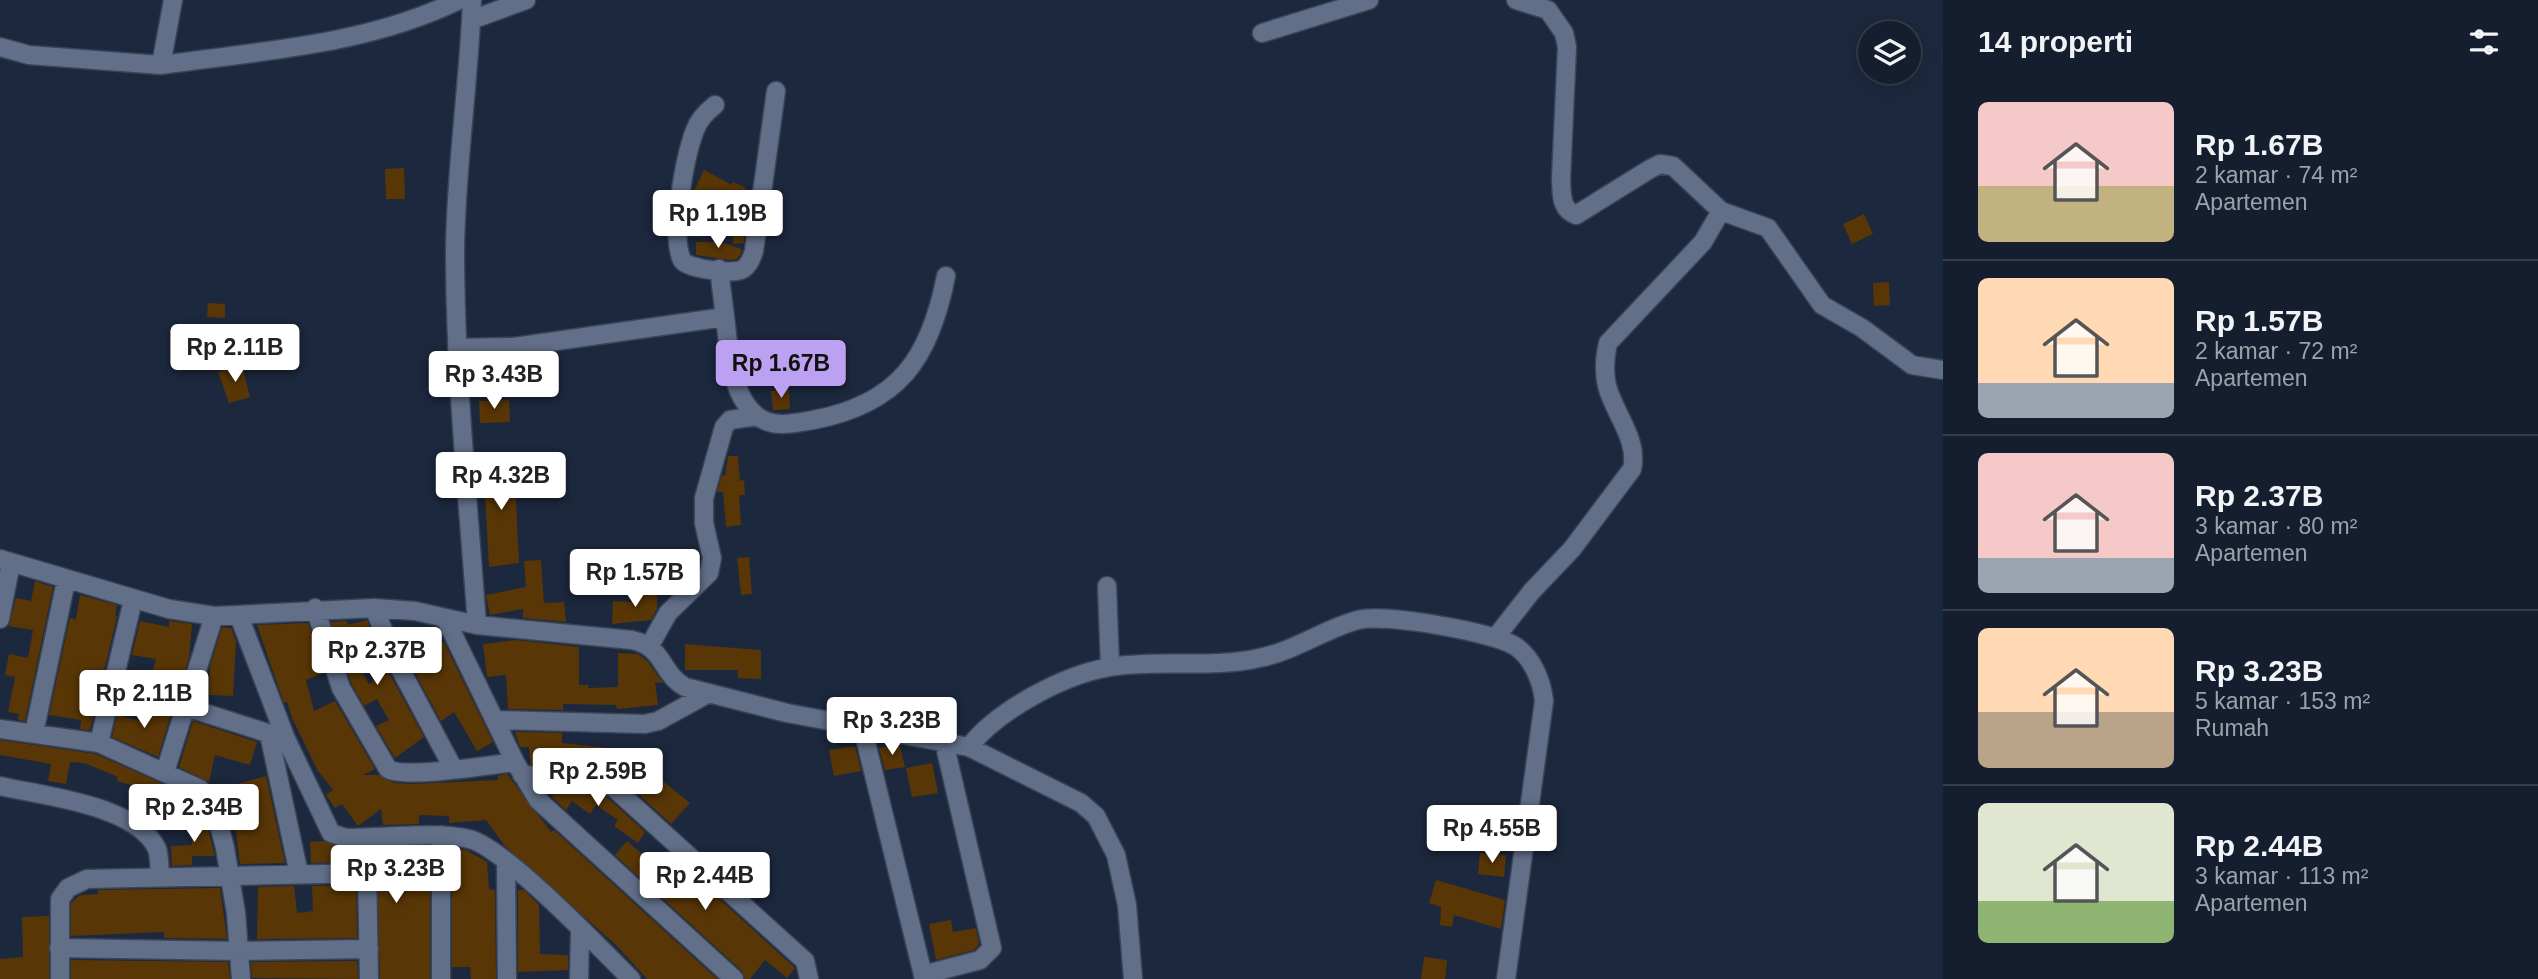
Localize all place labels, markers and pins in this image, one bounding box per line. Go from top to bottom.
pin: Rp 1.19B [646,190,790,250]
pin: Rp 2.11B [163,324,307,384]
pin: Rp 1.67B [709,340,853,400]
pin: Rp 3.43B [422,352,566,411]
pin: Rp 4.32B [429,452,573,512]
pin: Rp 1.57B [563,550,707,609]
pin: Rp 2.37B [305,628,449,687]
pin: Rp 2.11B [72,670,216,730]
pin: Rp 3.23B [820,698,964,757]
pin: Rp 2.59B [526,748,670,808]
pin: Rp 2.34B [122,784,266,844]
pin: Rp 4.55B [1420,806,1564,865]
pin: Rp 3.23B [324,846,468,905]
pin: Rp 2.44B [633,852,777,912]

